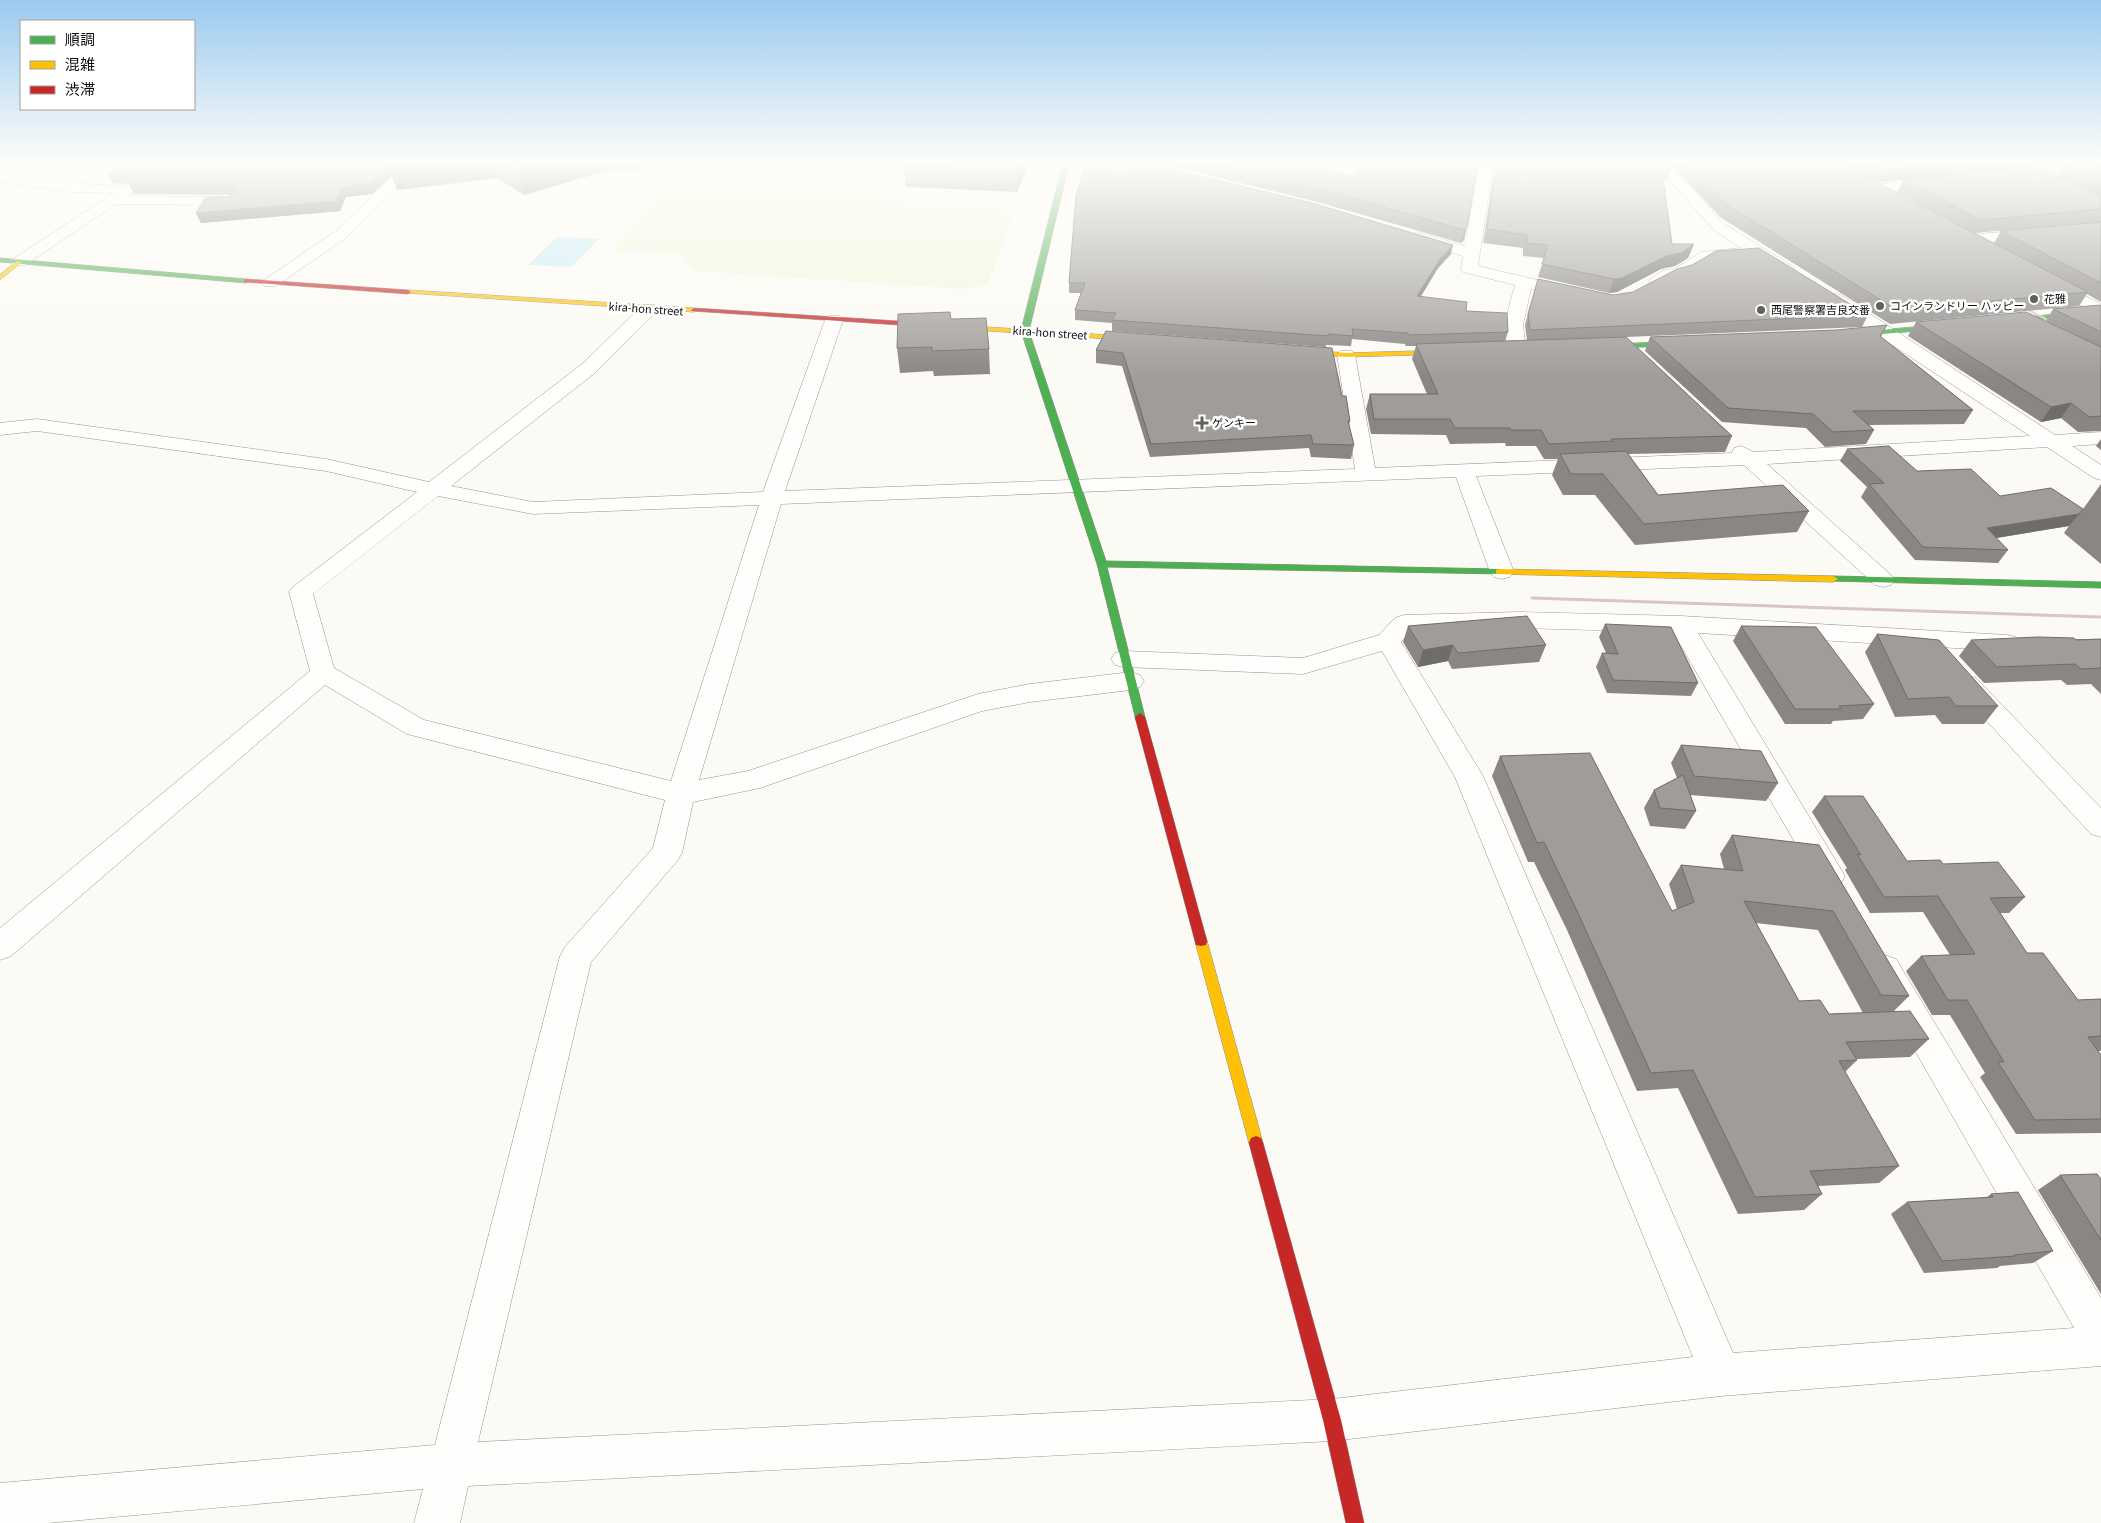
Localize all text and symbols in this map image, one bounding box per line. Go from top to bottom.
legend [20,20,195,110]
text: 順調 [65,28,95,49]
text: 混雑 [65,53,95,74]
text: 渋滞 [65,78,95,99]
place label: 花雅 [2044,290,2066,306]
marker: 花雅 [2028,293,2040,305]
street label: kira-hon street [608,297,684,319]
place label: コインランドリー ハッピー [1890,297,2024,313]
marker: コインランドリー ハッピー [1874,300,1886,312]
place label: 西尾警察署吉良交番 [1771,301,1870,317]
marker: 西尾警察署吉良交番 [1755,304,1767,316]
street label: kira-hon street [1012,321,1088,343]
place label: ゲンキー [1212,414,1256,430]
marker: ゲンキー [1196,417,1208,429]

